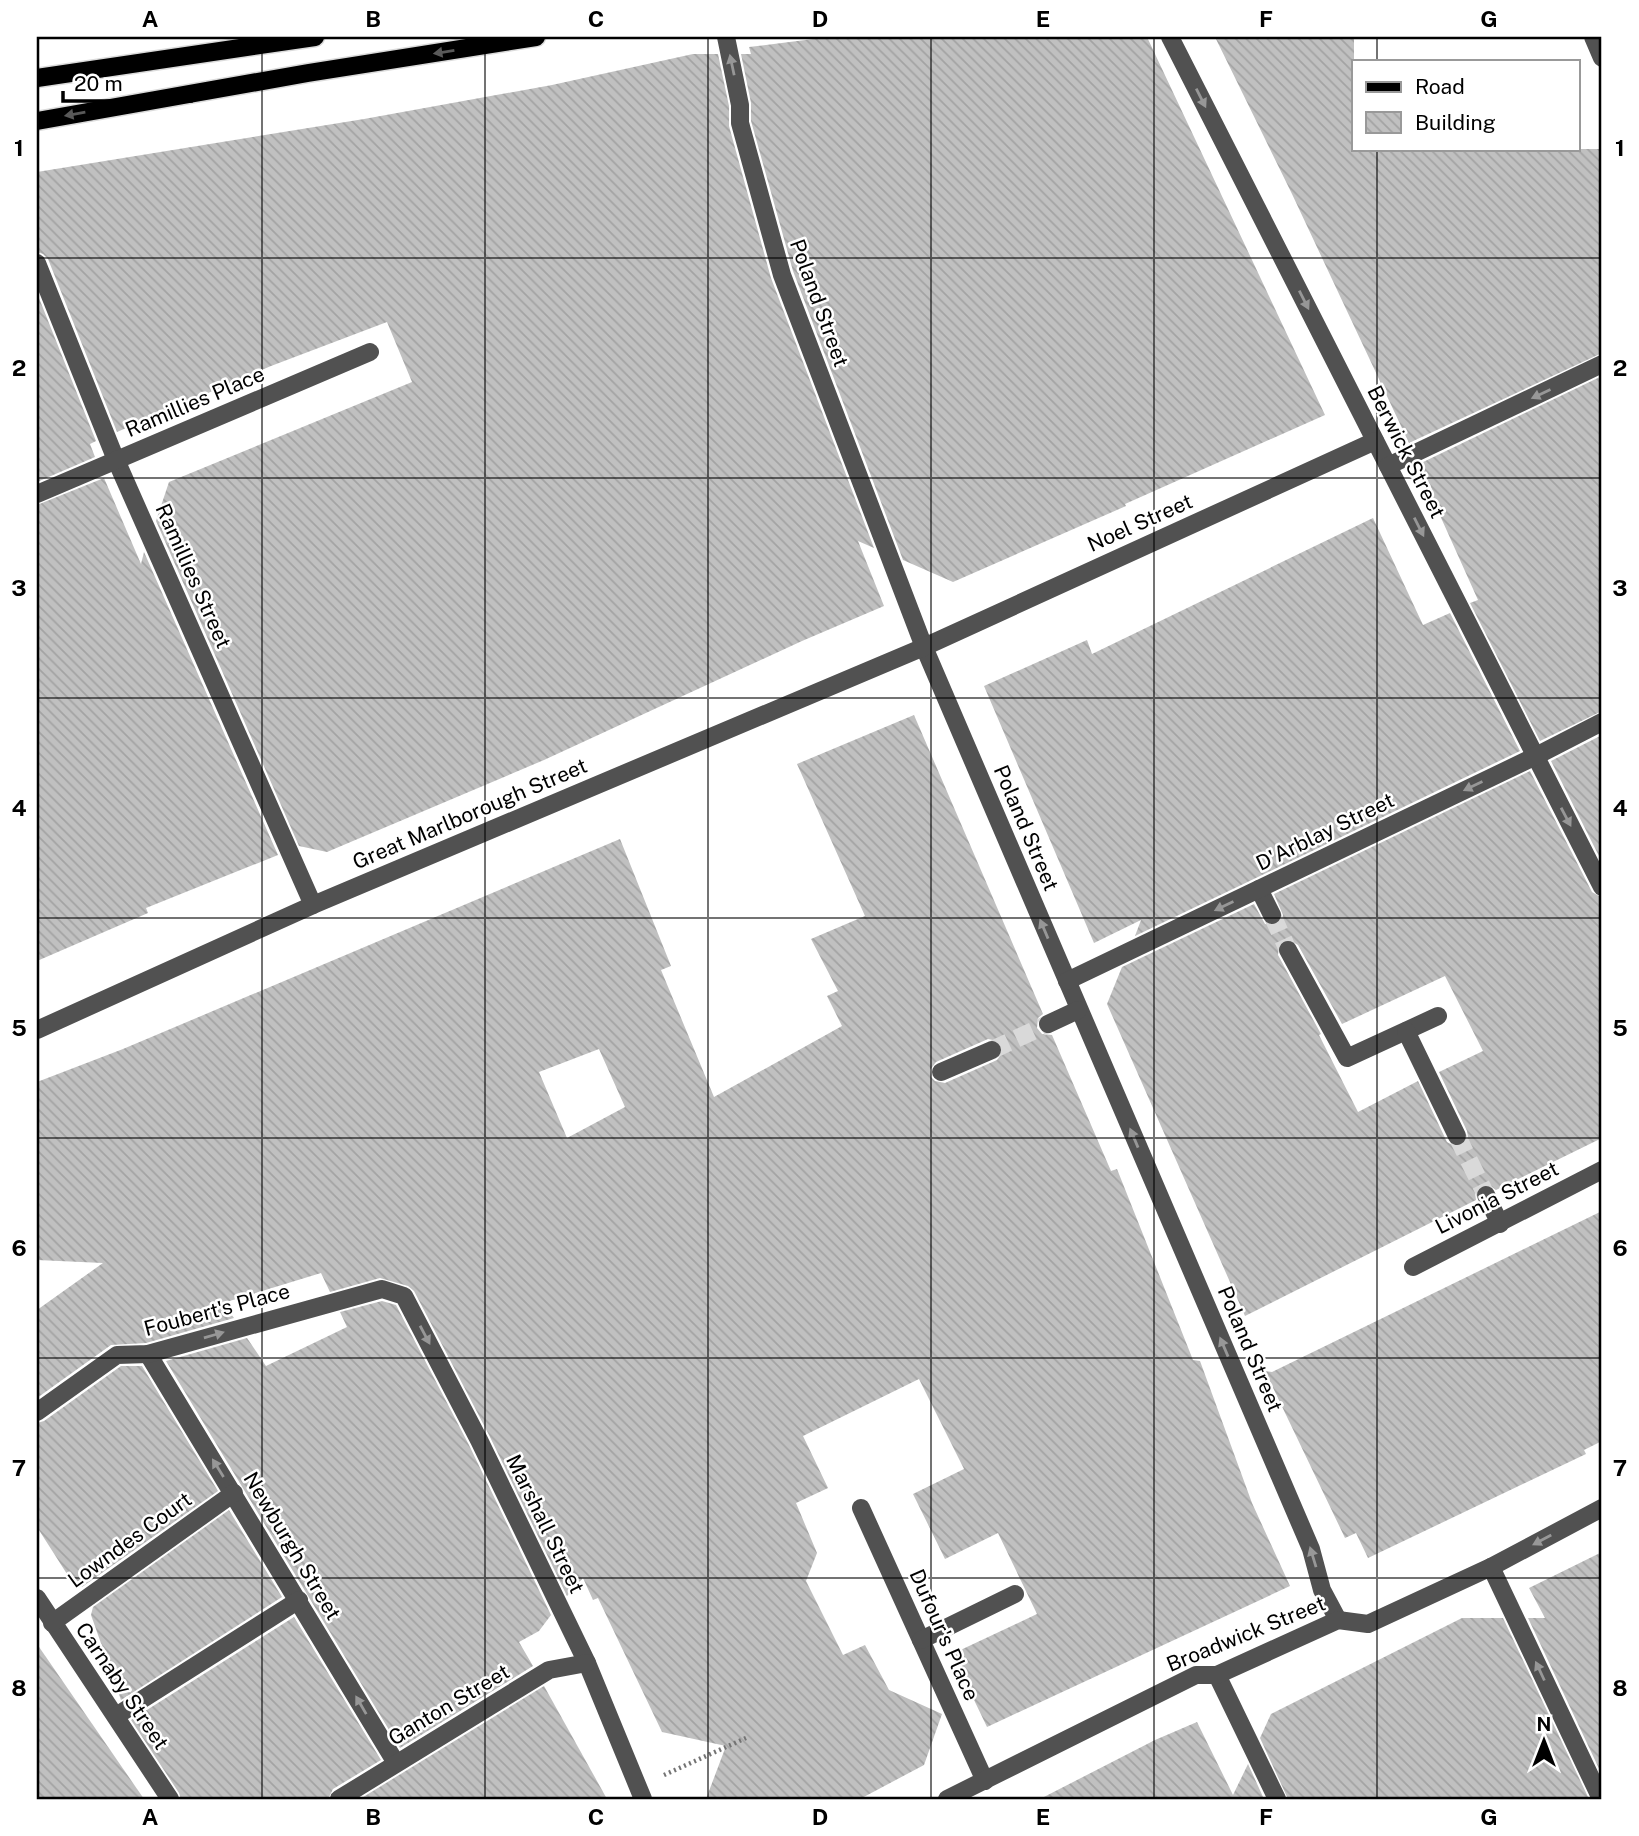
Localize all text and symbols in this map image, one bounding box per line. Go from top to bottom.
text: A [142,5,159,32]
text: B [365,5,381,32]
text: C [588,5,604,32]
text: D [812,5,828,32]
text: E [1036,5,1050,32]
text: F [1259,5,1273,32]
text: G [1480,5,1498,32]
one-way arrow [433,47,455,58]
one-way arrow [726,54,737,76]
scale bar [63,60,191,104]
legend [1352,60,1580,150]
text: 20 m [74,71,123,96]
text: Road [1415,74,1465,99]
one-way arrow [1195,88,1206,108]
one-way arrow [64,109,86,120]
text: Building [1415,110,1496,135]
text: 1 [14,134,24,161]
text: 1 [1615,134,1625,161]
street label: Poland Street [785,236,854,370]
one-way arrow [1297,291,1309,311]
text: 2 [12,354,26,381]
text: 2 [1613,354,1627,381]
street label: Ramillies Place [122,361,268,442]
street label: Berwick Street [1362,381,1451,522]
one-way arrow [1530,388,1551,399]
street label: Noel Street [1083,488,1196,557]
street label: Ramillies Street [150,500,236,652]
one-way arrow [1413,517,1424,537]
text: 3 [11,574,27,601]
text: 3 [1612,574,1628,601]
street label: Great Marlborough Street [349,753,591,874]
street label: Poland Street [989,761,1064,894]
one-way arrow [1463,781,1483,792]
street label: D'Arblay Street [1252,787,1398,876]
text: 4 [11,794,27,821]
text: 4 [1612,794,1628,821]
one-way arrow [1560,807,1571,827]
one-way arrow [1214,901,1234,912]
one-way arrow [1039,919,1050,940]
text: 5 [11,1014,27,1041]
text: 5 [1612,1014,1628,1041]
one-way arrow [1128,1128,1139,1149]
street label: Livonia Street [1431,1156,1563,1239]
text: 6 [11,1234,27,1261]
text: 6 [1612,1234,1628,1261]
street label: Foubert's Place [141,1278,293,1341]
street label: Poland Street [1213,1282,1288,1415]
one-way arrow [419,1325,431,1345]
one-way arrow [204,1330,225,1340]
one-way arrow [1218,1337,1229,1358]
street label: Marshall Street [501,1450,590,1597]
text: 7 [12,1454,26,1481]
text: 7 [1613,1454,1627,1481]
one-way arrow [212,1458,225,1477]
street label: Newburgh Street [238,1467,346,1624]
street label: Lowndes Court [63,1486,196,1593]
one-way arrow [1532,1534,1552,1546]
one-way arrow [1307,1546,1317,1567]
street label: Dufour's Place [904,1565,985,1704]
street label: Broadwick Street [1163,1590,1329,1677]
street label: Carnaby Street [71,1617,174,1754]
street label: Ganton Street [384,1659,514,1751]
one-way arrow [1534,1661,1546,1681]
text: 8 [11,1674,27,1701]
text: 8 [1612,1674,1628,1701]
one-way arrow [354,1695,367,1714]
north arrow [1510,1706,1580,1776]
text: N [1537,1713,1551,1735]
text: A [142,1803,159,1830]
text: B [365,1803,381,1830]
text: C [588,1803,604,1830]
text: D [812,1803,828,1830]
text: E [1036,1803,1050,1830]
text: F [1259,1803,1273,1830]
text: G [1480,1803,1498,1830]

